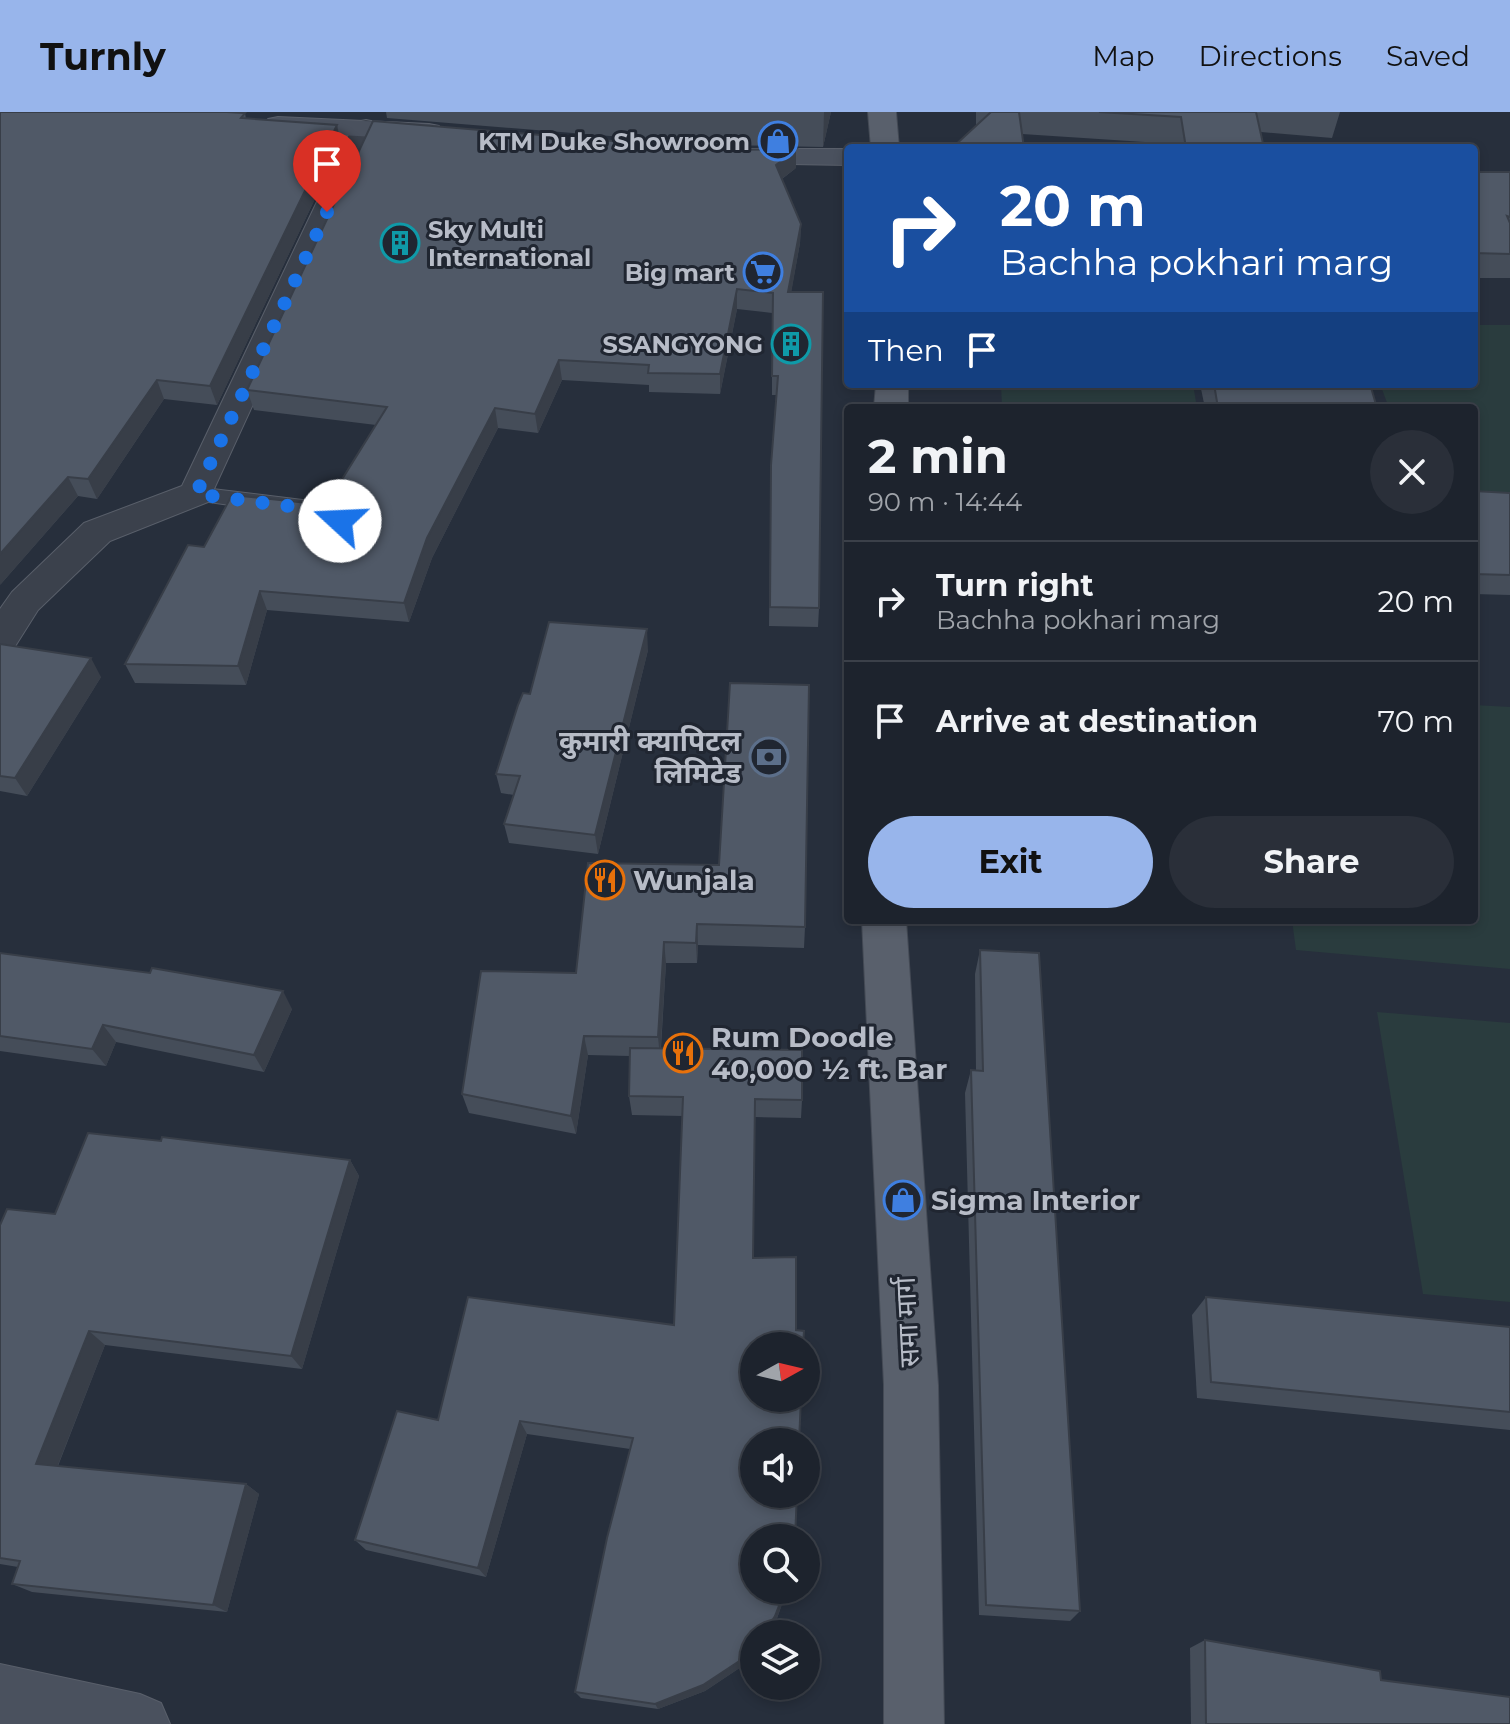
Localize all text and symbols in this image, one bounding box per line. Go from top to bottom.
text: Turnly [40,33,166,80]
text: Map [1092,39,1154,73]
text: Directions [1198,39,1342,73]
text: Saved [1386,39,1470,73]
shop icon: KTM Duke Showroom [757,120,799,162]
place label: KTM Duke Showroom [478,127,750,156]
pin [293,130,361,212]
icon: arrive [305,142,349,186]
text: 20 m [1000,172,1146,240]
icon: right [868,176,972,280]
place label: Sky Multi International [428,215,591,272]
building icon: Sky Multi International [379,222,421,264]
text: Bachha pokhari marg [1000,240,1393,284]
supermarket icon: Big mart [742,251,784,293]
place label: Big mart [625,258,736,287]
building icon: SSANGYONG [770,323,812,365]
icon: arrive [960,328,1004,372]
place label: SSANGYONG [602,330,763,359]
text: Then [868,332,944,369]
text: 2 min [868,427,1008,485]
button: close [1370,430,1454,514]
position arrow [298,479,382,563]
text: 90 m · 14:44 [868,486,1022,518]
text: Turn right [936,567,1093,604]
icon: right [868,579,912,623]
text: 20 m [1377,583,1454,620]
text: Bachha pokhari marg [936,604,1220,636]
icon: arrive [868,699,912,743]
text: Arrive at destination [936,703,1258,740]
text: 70 m [1377,703,1454,740]
place label: कुमारी क्यापिटल लिमिटेड [559,724,742,790]
bank icon: कुमारी क्यापिटल लिमिटेड [748,736,790,778]
button: Exit [868,816,1153,908]
button: Share [1169,816,1454,908]
restaurant icon: Wunjala [584,859,626,901]
place label: Wunjala [633,863,755,897]
place label: Rum Doodle 40,000 ½ ft. Bar [711,1020,947,1086]
restaurant icon: Rum Doodle 40,000 ½ ft. Bar [662,1032,704,1074]
shop icon: Sigma Interior [882,1179,924,1221]
place label: Sigma Interior [931,1183,1140,1217]
street label: समा मार्ग [888,1275,926,1368]
north arrow [740,1332,820,1412]
map controls [740,1332,820,1700]
button: sound [740,1428,820,1508]
button: search [740,1524,820,1604]
button: layers [740,1620,820,1700]

